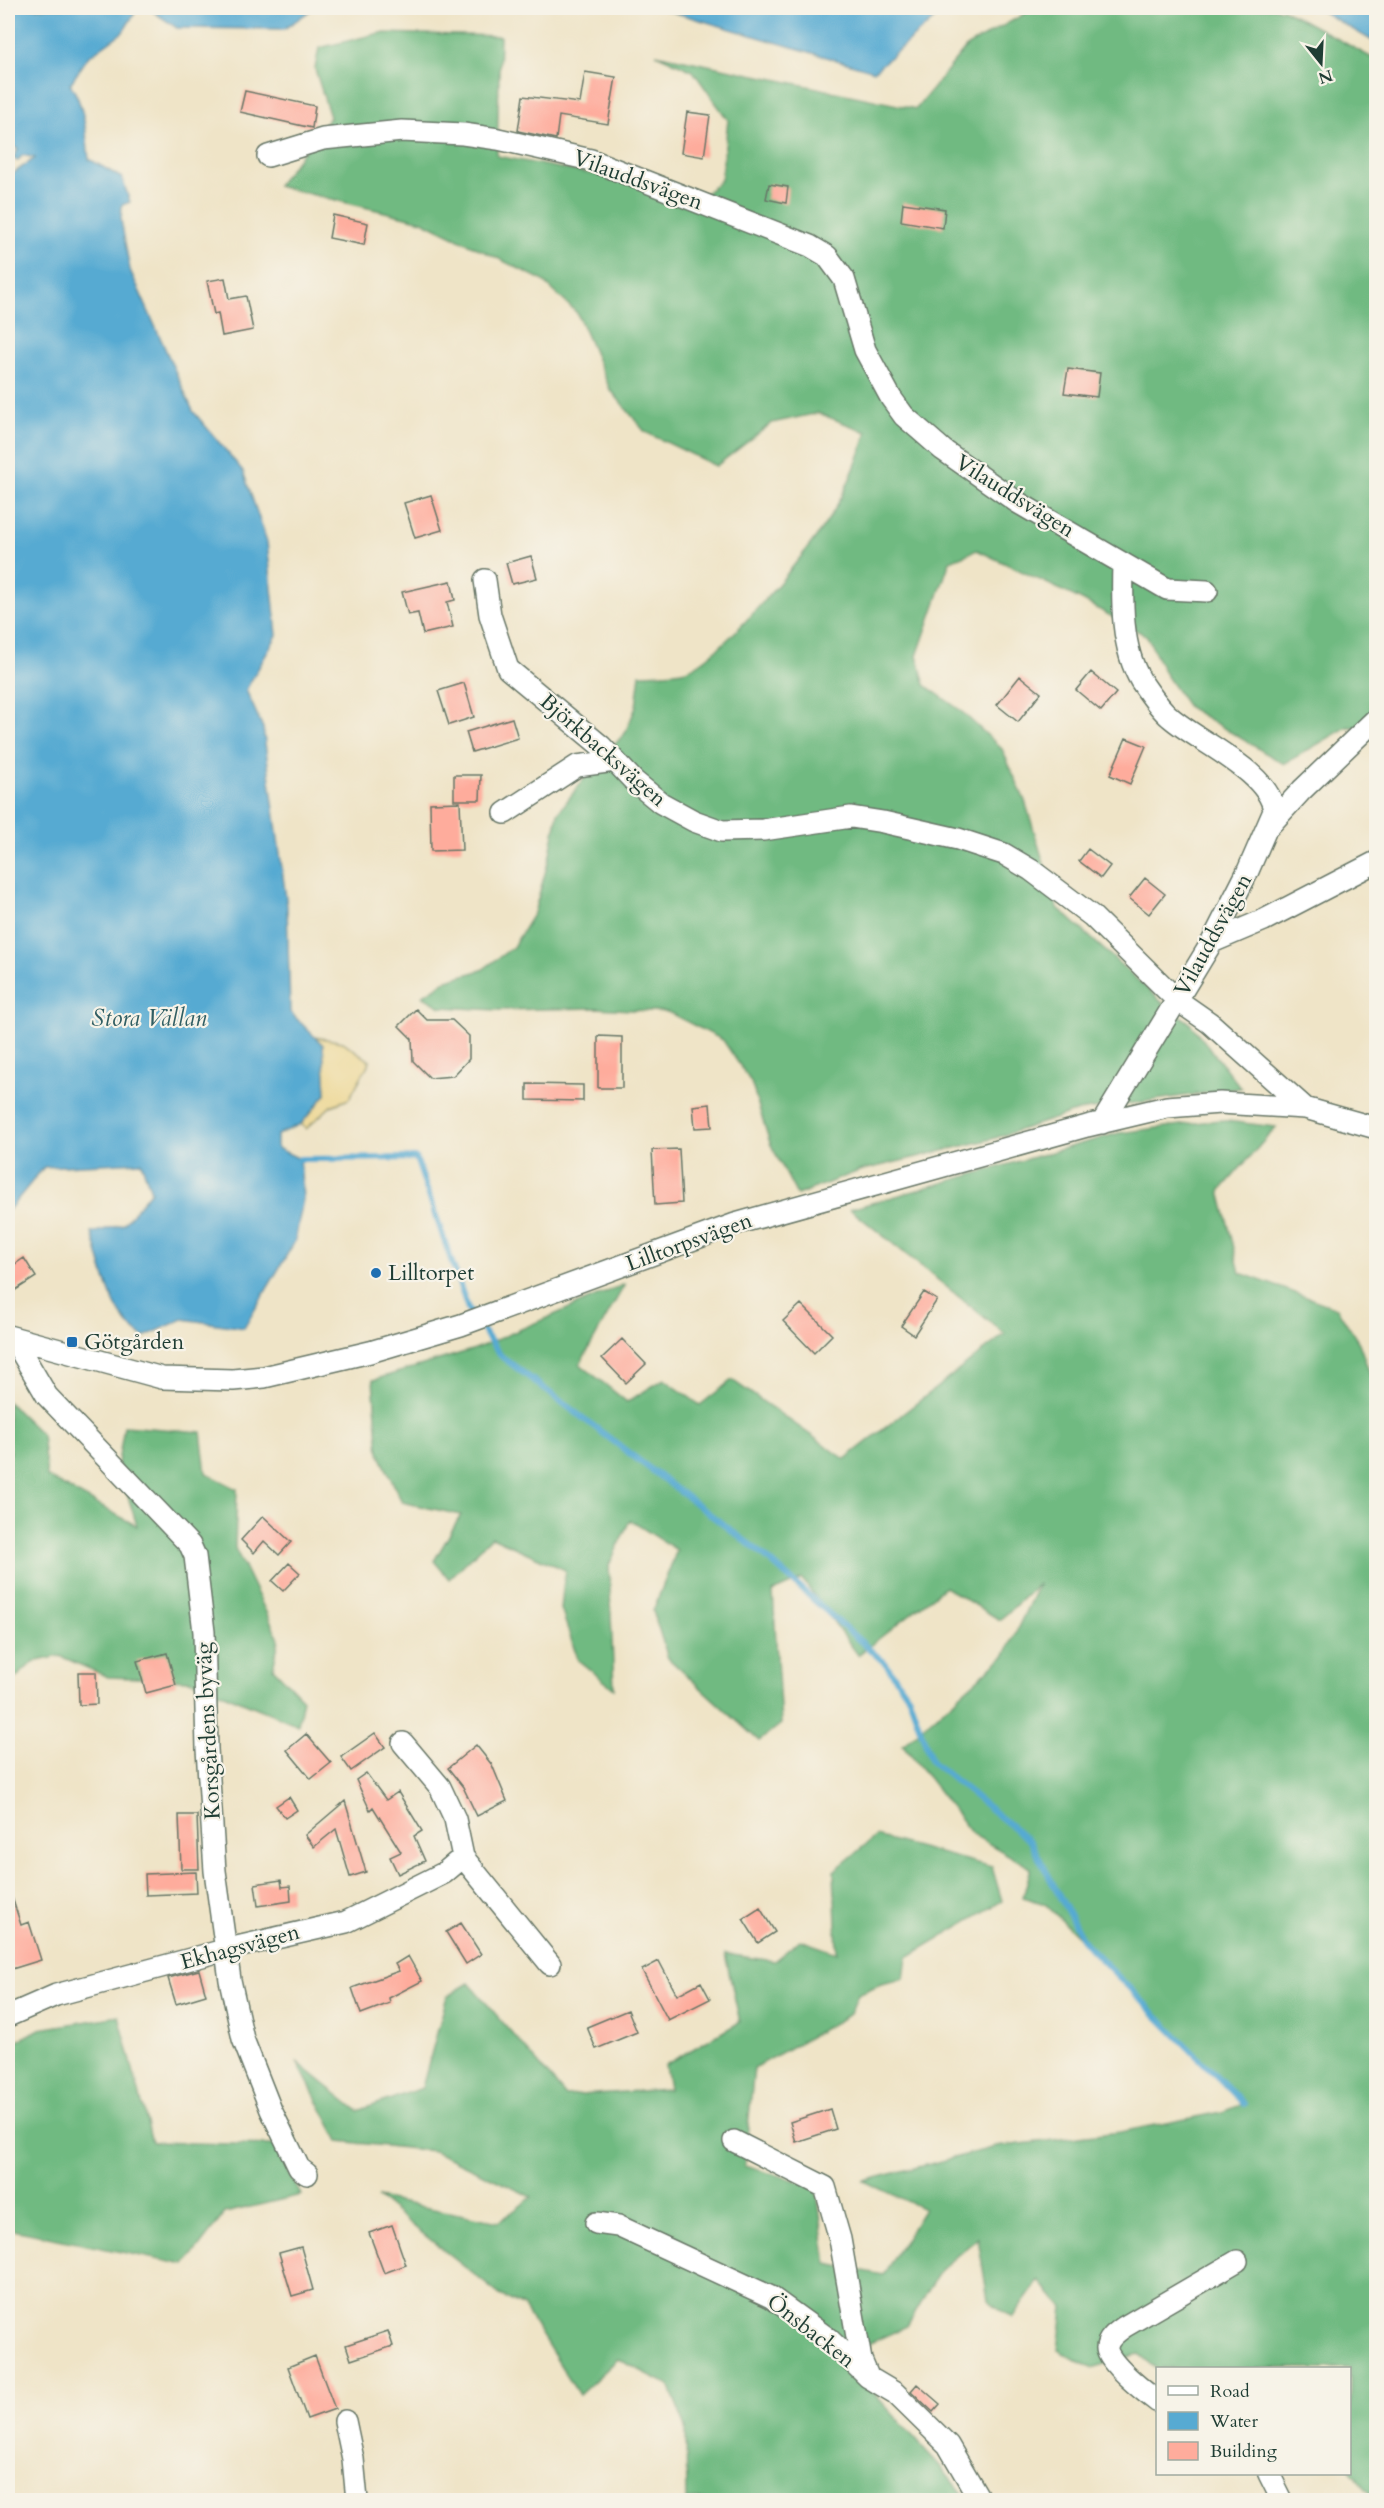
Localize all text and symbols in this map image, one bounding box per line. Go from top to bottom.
north arrow [1291,33,1351,93]
text: N [1315,64,1335,89]
street label: Vilauddsvägen [569,143,707,218]
street label: Vilauddsvägen [949,447,1081,545]
street label: Björkbacksvägen [533,687,673,814]
street label: Vilauddsvägen [1167,868,1259,1002]
water label: Stora Vällan [91,1002,207,1035]
street label: Lilltorpsvägen [622,1205,757,1279]
place label: Lilltorpet [388,1258,474,1288]
marker: Lilltorpet [369,1266,383,1280]
place label: Götgården [84,1327,185,1357]
marker: Götgården [65,1335,79,1349]
street label: Korsgårdens byväg [188,1641,228,1820]
street label: Ekhagsvägen [177,1917,303,1977]
street label: Önsbacken [761,2287,862,2375]
legend [1156,2367,1351,2475]
text: Road [1210,2379,1250,2404]
text: Water [1209,2409,1259,2434]
text: Building [1210,2439,1278,2464]

